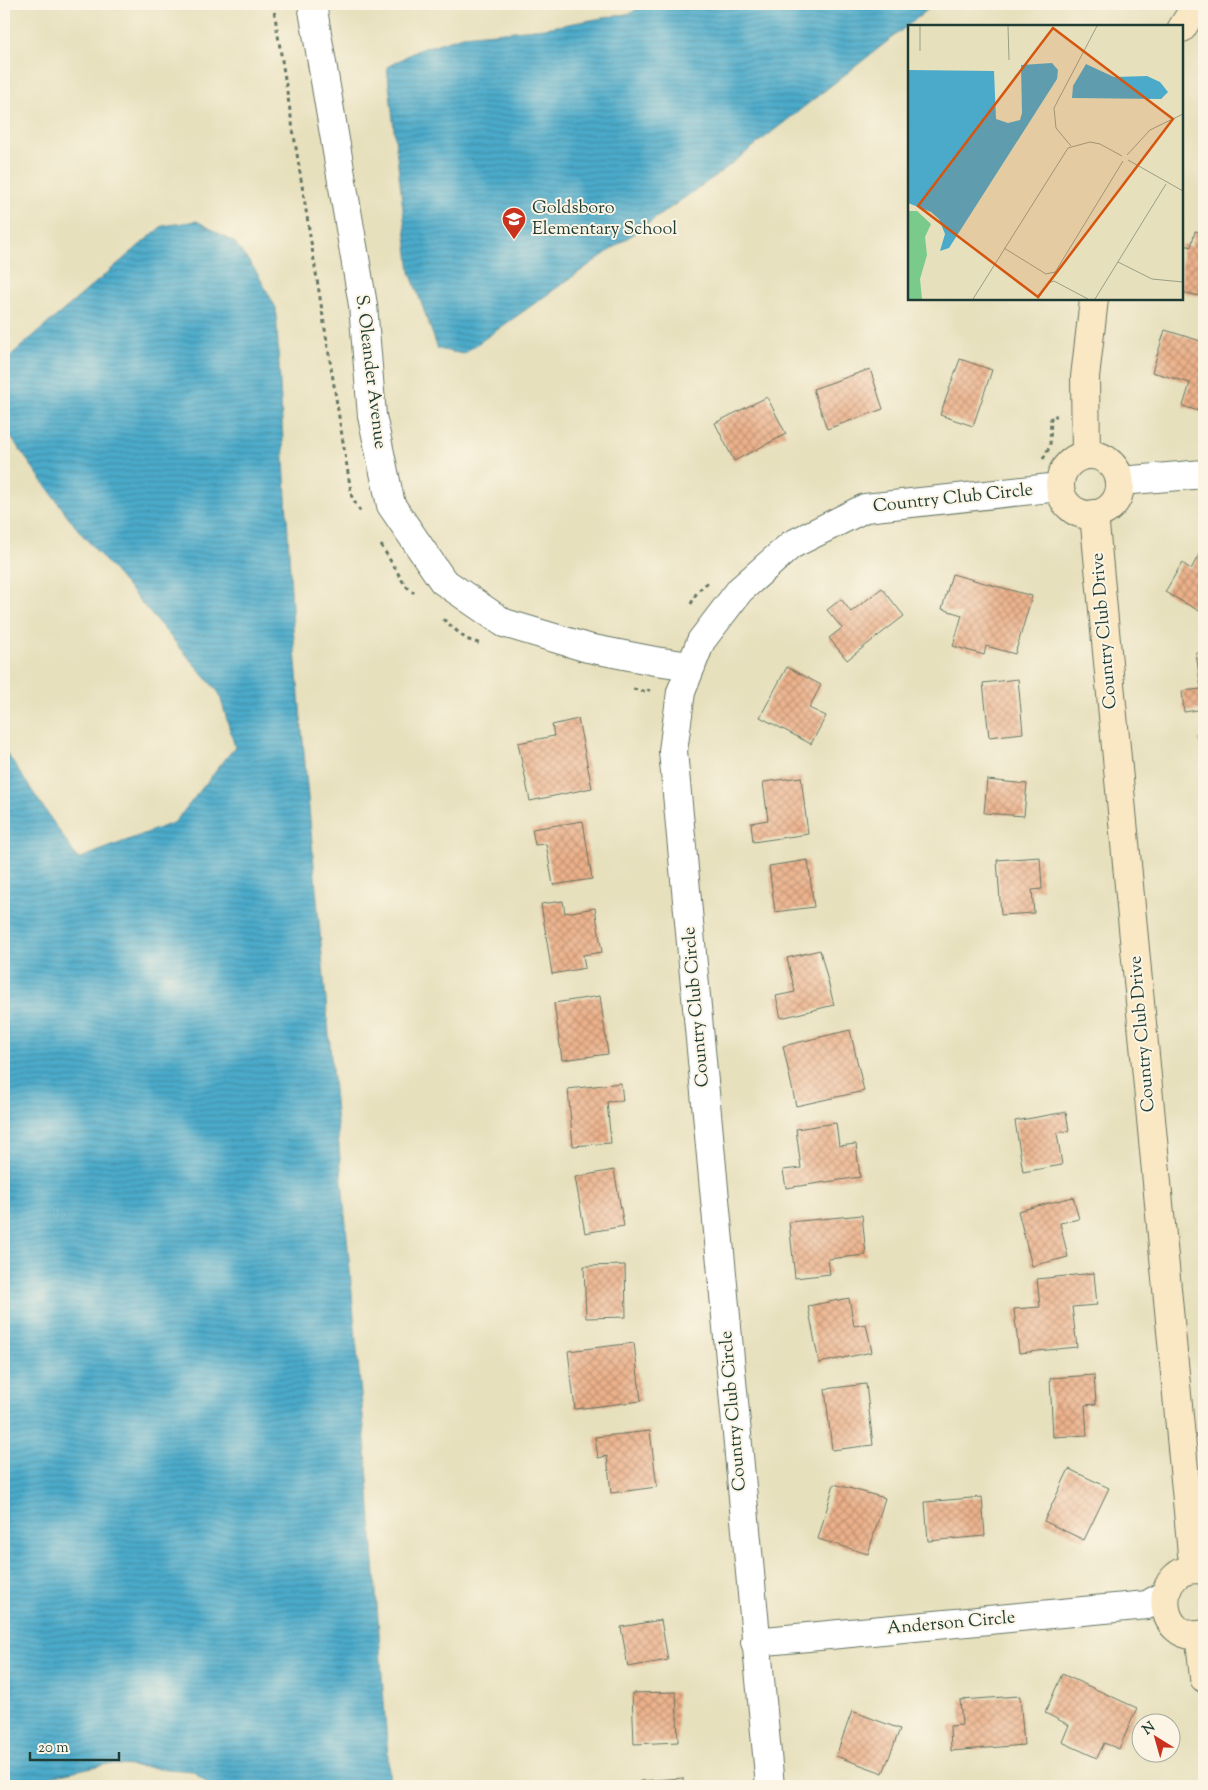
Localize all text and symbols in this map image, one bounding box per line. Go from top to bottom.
inset map [908,25,1183,300]
place label: Goldsboro Elementary School [532,196,677,243]
school or university icon: Goldsboro Elementary School [501,206,527,240]
street label: S. Oleander Avenue [348,293,392,451]
street label: Country Club Circle [872,478,1034,520]
street label: Country Club Drive [1085,552,1125,710]
street label: Country Club Circle [677,926,717,1088]
street label: Country Club Drive [1123,955,1163,1113]
street label: Country Club Circle [714,1330,754,1492]
street label: Anderson Circle [886,1605,1016,1643]
north arrow [1130,1712,1180,1762]
text: N [1139,1718,1160,1741]
scale bar [30,1730,119,1762]
text: 20 m [38,1738,69,1759]

